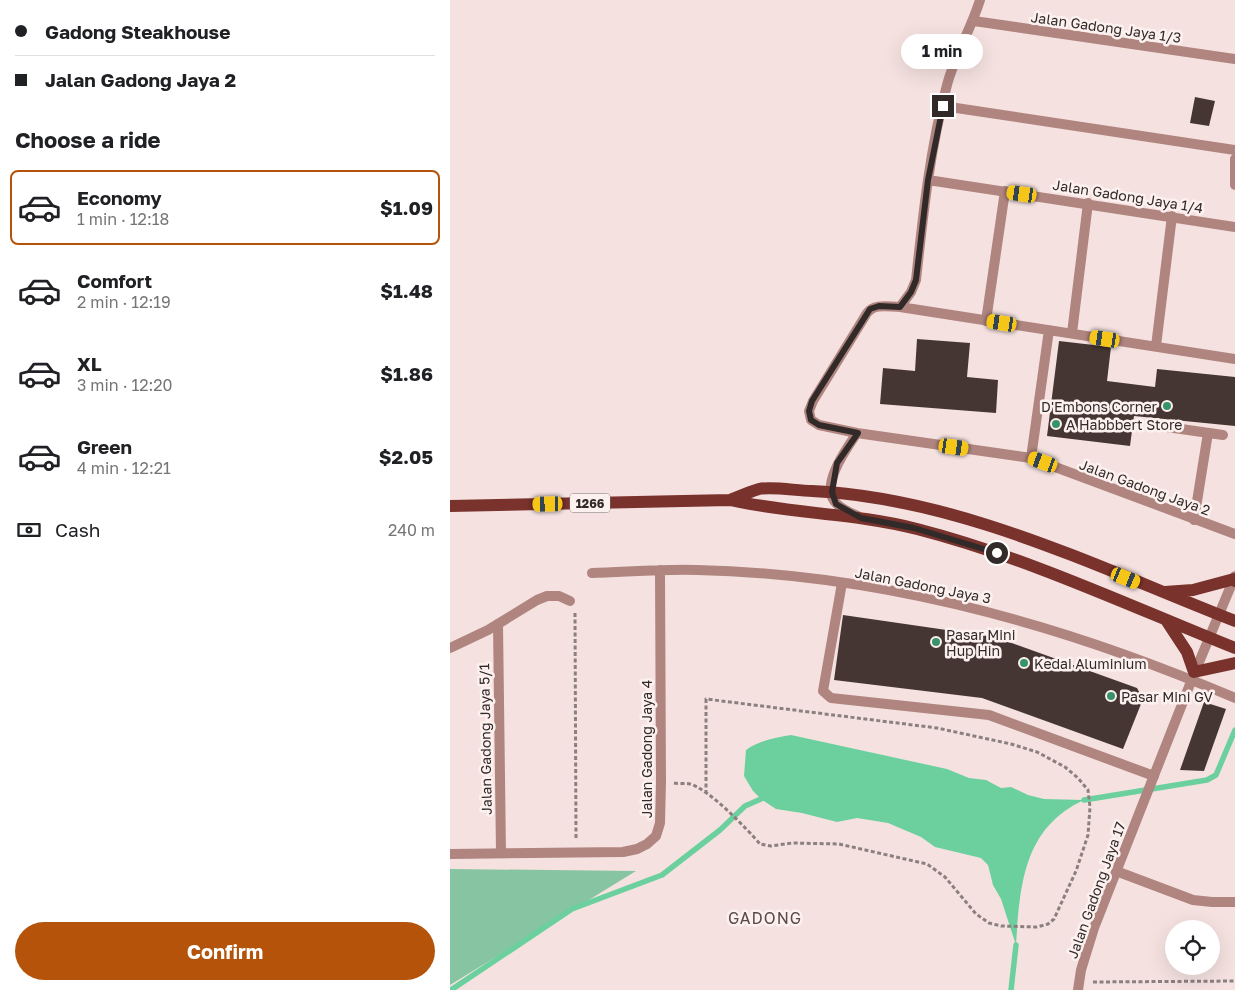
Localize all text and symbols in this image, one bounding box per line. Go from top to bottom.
street label: Jalan Gadong Jaya 1/3 [1030,8,1182,46]
text: Gadong Steakhouse [45,20,230,43]
callout: 1 min [902,34,984,68]
text: 1 min [922,41,962,61]
text: Jalan Gadong Jaya 2 [45,68,236,91]
route end [932,95,954,117]
text: Choose a ride [15,126,161,153]
street label: Jalan Gadong Jaya 1/4 [1052,176,1204,216]
car [1006,184,1037,204]
icon: car [17,185,62,230]
text: Economy [77,186,162,209]
text: $1.09 [380,196,433,219]
text: 1 min · 12:18 [77,209,169,229]
icon: car [17,268,62,313]
text: Comfort [77,269,152,292]
text: $1.48 [380,279,433,302]
text: 2 min · 12:19 [77,292,171,312]
car [986,313,1017,333]
car [1089,329,1120,349]
icon: car [17,351,62,396]
text: XL [77,352,102,375]
text: $1.86 [380,362,433,385]
text: 3 min · 12:20 [77,375,173,395]
place label: D'Embons Corner [1041,398,1158,415]
marker: D'Embons Corner [1161,400,1173,412]
place label: A Habbbert Store [1066,416,1182,433]
marker: A Habbbert Store [1050,418,1062,430]
icon: car [17,434,62,479]
text: Green [77,435,132,458]
car [938,437,969,457]
text: $2.05 [379,445,433,468]
car [1026,450,1059,474]
street label: Jalan Gadong Jaya 2 [1077,455,1213,519]
text: 4 min · 12:21 [77,458,171,478]
road number: 1266 [570,493,610,512]
car [532,496,563,512]
icon: cash [15,516,43,544]
text: Cash [55,518,100,541]
text: 240 m [388,520,435,540]
route start [986,542,1008,564]
street label: Jalan Gadong Jaya 3 [854,563,992,607]
car [1109,565,1142,591]
place label: Pasar Mini Hup Hin [946,626,1015,659]
marker: Pasar Mini Hup Hin [930,636,942,648]
place label: Kedai Aluminium [1034,655,1147,672]
marker: Kedai Aluminium [1018,657,1030,669]
street label: Jalan Gadong Jaya 5/1 [475,663,495,815]
street label: Jalan Gadong Jaya 4 [638,680,655,818]
place label: Pasar Mini GV [1121,688,1213,705]
marker: Pasar Mini GV [1105,690,1117,702]
street label: Jalan Gadong Jaya 17 [1063,819,1129,961]
district label: GADONG [728,908,802,928]
map controls [1165,920,1220,975]
button: locate [1165,920,1220,975]
button: Confirm [15,922,435,980]

